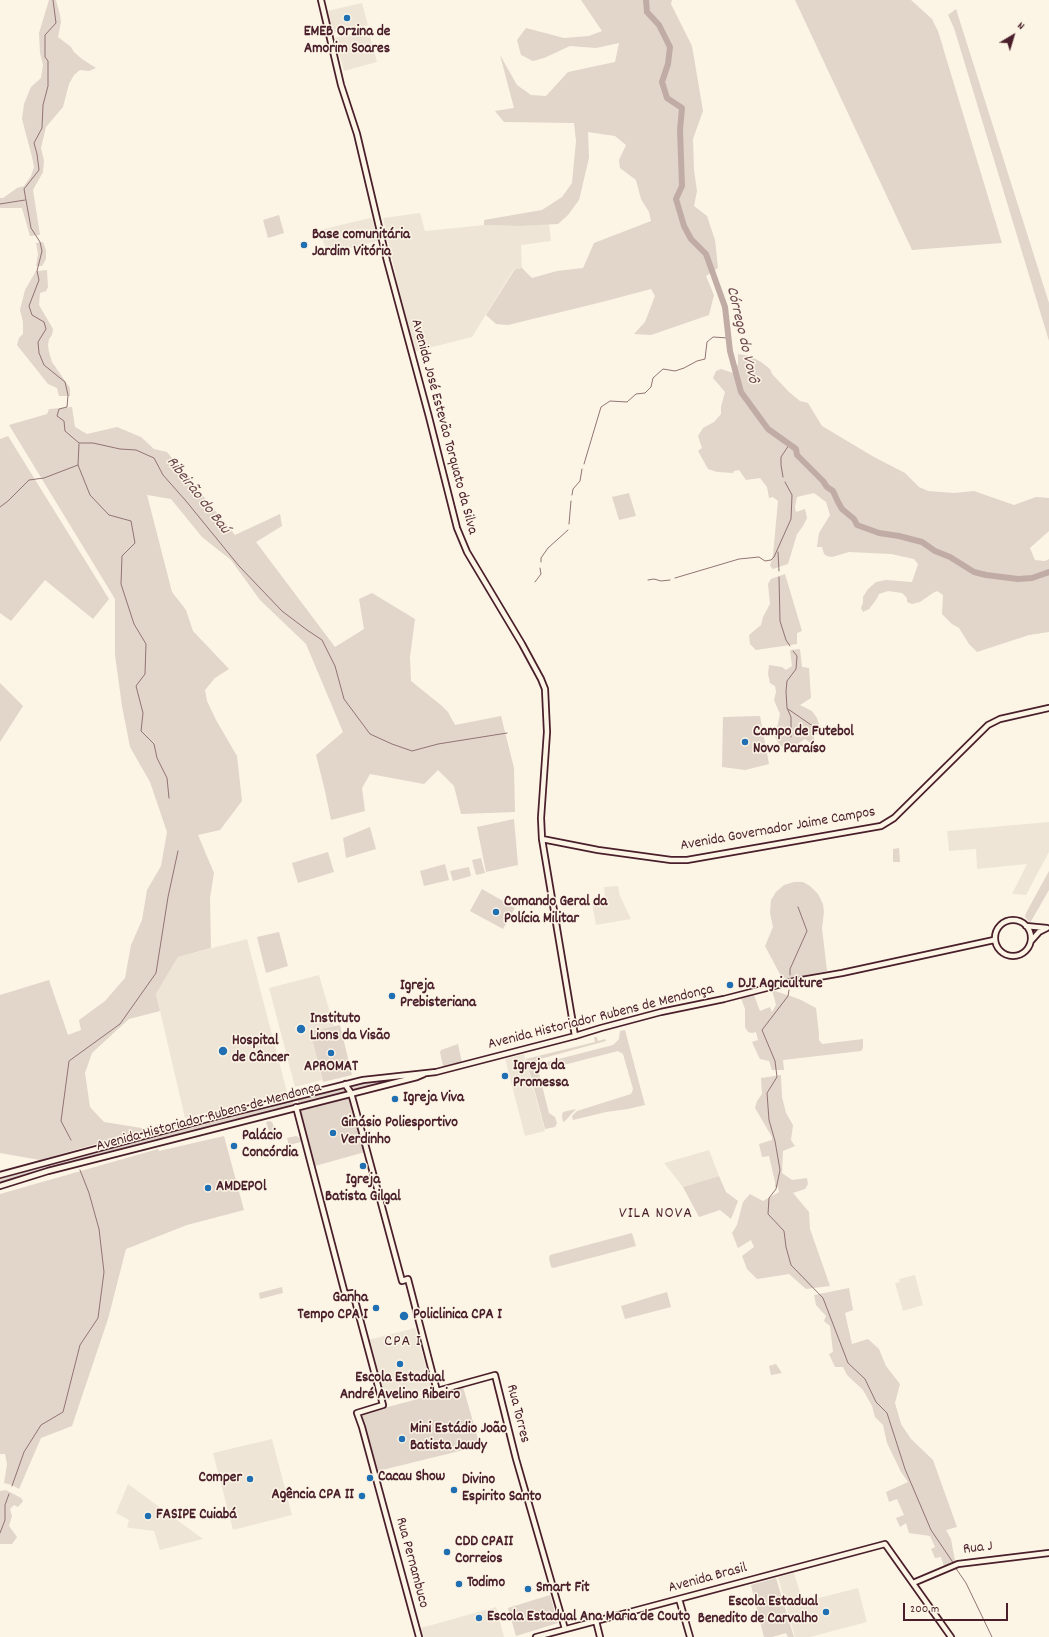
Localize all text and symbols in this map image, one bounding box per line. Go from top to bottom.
marker: EMEB Orzina de Amorim Soares [342,13,352,23]
north arrow [993,16,1033,56]
text: N [1013,19,1027,35]
place label: EMEB Orzina de Amorim Soares [304,24,390,59]
place label: Base comunitária Jardim Vitória [312,227,410,262]
marker: Base comunitária Jardim Vitória [299,240,309,250]
water label: Córrego do Vovô [721,285,761,385]
street label: Avenida José Estevão Torquato da Silva [406,317,480,537]
water label: Ribeirão do Baú [161,454,233,538]
place label: Campo de Futebol Novo Paraíso [753,724,854,759]
marker: Campo de Futebol Novo Paraíso [740,737,750,747]
street label: Avenida Governador Jaime Campos [679,804,877,856]
place label: Comando Geral da Polícia Militar [504,894,607,929]
marker: Comando Geral da Polícia Militar [491,907,501,917]
place label: DJI Agriculture [738,976,823,994]
place label: Igreja Prebisteriana [400,978,476,1013]
marker: DJI Agriculture [725,980,735,990]
street label: Avenida Historiador Rubens de Mendonça [486,981,716,1055]
marker: Igreja Prebisteriana [387,991,397,1001]
place label: Instituto Lions da Visão [310,1011,390,1046]
marker: Instituto Lions da Visão [295,1023,307,1035]
place label: Hospital de Câncer [232,1033,289,1068]
marker: Hospital de Câncer [217,1045,229,1057]
marker: APROMAT [326,1048,336,1058]
place label: Igreja da Promessa [513,1058,569,1093]
place label: APROMAT [304,1059,358,1077]
marker: Igreja da Promessa [500,1071,510,1081]
street label: Avenida Historiador Rubens de Mendonça [95,1079,323,1157]
place label: Igreja Viva [403,1090,464,1108]
marker: Igreja Viva [390,1094,400,1104]
place label: Ginásio Poliesportivo Verdinho [341,1115,458,1150]
place label: Palácio Concórdia [242,1128,298,1163]
marker: Ginásio Poliesportivo Verdinho [328,1128,338,1138]
marker: Palácio Concórdia [229,1141,239,1151]
marker: Igreja Batista Gilgal [358,1161,368,1171]
place label: Igreja Batista Gilgal [325,1172,401,1207]
place label: AMDEPOl [216,1179,267,1197]
marker: AMDEPOl [203,1183,213,1193]
district label: VILA NOVA [619,1205,693,1225]
place label: Ganha Tempo CPA I [298,1290,368,1325]
marker: Ganha Tempo CPA I [371,1303,381,1313]
place label: Policlinica CPA I [413,1307,502,1325]
marker: Policlinica CPA I [398,1310,410,1322]
district label: CPA I [384,1333,422,1353]
marker: Escola Estadual André Avelino Ribeiro [395,1359,405,1369]
place label: Escola Estadual André Avelino Ribeiro [340,1370,460,1405]
street label: Rua Torres [501,1383,533,1445]
place label: Mini Estádio João Batista Jaudy [410,1421,507,1456]
marker: Mini Estádio João Batista Jaudy [397,1434,407,1444]
place label: Cacau Show [378,1469,445,1487]
place label: Comper [199,1470,242,1488]
place label: Divino Espirito Santo [462,1472,542,1507]
marker: Cacau Show [365,1473,375,1483]
marker: Comper [245,1474,255,1484]
marker: Divino Espirito Santo [449,1485,459,1495]
place label: Agência CPA II [271,1487,354,1505]
marker: Agência CPA II [357,1491,367,1501]
place label: FASIPE Cuiabá [156,1507,237,1525]
marker: FASIPE Cuiabá [143,1511,153,1521]
street label: Rua Pernambuco [390,1516,432,1610]
place label: CDD CPAII Correios [455,1534,513,1569]
street label: Rua J [962,1538,994,1560]
marker: CDD CPAII Correios [442,1547,452,1557]
street label: Avenida Brasil [667,1560,749,1598]
place label: Todimo [467,1575,505,1593]
marker: Todimo [454,1579,464,1589]
place label: Smart Fit [536,1580,589,1598]
marker: Smart Fit [523,1584,533,1594]
place label: Escola Estadual Benedito de Carvalho [698,1594,818,1629]
scale bar [905,1595,1010,1621]
text: 200 m [910,1601,939,1618]
marker: Escola Estadual Benedito de Carvalho [821,1607,831,1617]
place label: Escola Estadual Ana Maria de Couto [487,1609,690,1627]
marker: Escola Estadual Ana Maria de Couto [474,1613,484,1623]

